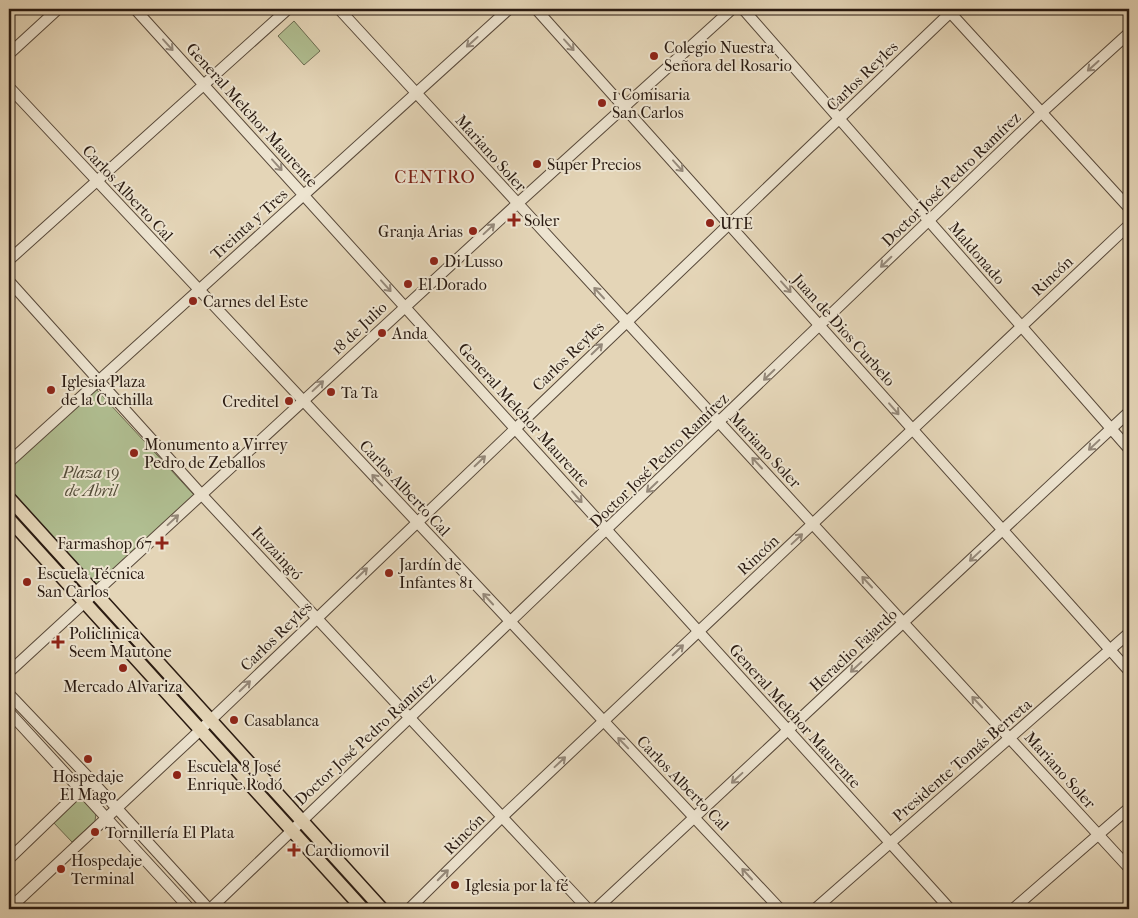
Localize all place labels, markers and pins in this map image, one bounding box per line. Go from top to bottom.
place label: Colegio Nuestra Señora del Rosario [664,38,792,75]
marker: Colegio Nuestra Señora del Rosario [648,50,660,62]
place label: 1 Comisaria San Carlos [612,85,691,122]
marker: 1 Comisaria San Carlos [596,97,608,109]
place label: Super Precios [547,155,641,174]
marker: Super Precios [531,158,543,170]
place label: Soler [524,211,559,230]
marker: Soler [508,214,520,226]
place label: UTE [720,214,753,233]
marker: UTE [704,217,716,229]
place label: Granja Arias [378,222,463,241]
marker: Granja Arias [467,225,479,237]
place label: Di Lusso [444,252,503,271]
marker: Di Lusso [428,255,440,267]
place label: El Dorado [418,275,487,294]
marker: El Dorado [402,278,414,290]
place label: Carnes del Este [203,292,308,311]
marker: Carnes del Este [187,295,199,307]
place label: Anda [391,324,428,343]
marker: Anda [376,327,388,339]
place label: Iglesia Plaza de la Cuchilla [61,372,154,409]
place label: Ta Ta [341,383,379,402]
marker: Iglesia Plaza de la Cuchilla [45,384,57,396]
marker: Ta Ta [325,386,337,398]
place label: Creditel [222,392,280,411]
marker: Creditel [283,395,295,407]
place label: Monumento a Virrey Pedro de Zeballos [144,435,288,472]
marker: Monumento a Virrey Pedro de Zeballos [128,447,140,459]
place label: Farmashop 67 [57,534,152,553]
marker: Farmashop 67 [156,537,168,549]
place label: Jardín de Infantes 81 [397,555,473,592]
place label: Escuela Técnica San Carlos [37,564,145,601]
marker: Jardín de Infantes 81 [383,567,395,579]
marker: Escuela Técnica San Carlos [21,576,33,588]
place label: Policlinica Seem Mautone [69,624,172,661]
marker: Policlinica Seem Mautone [51,635,65,649]
marker: Mercado Alvariza [117,662,129,674]
place label: Mercado Alvariza [63,677,183,696]
place label: Casablanca [244,711,320,730]
marker: Casablanca [228,714,240,726]
marker: Hospedaje El Mago [82,753,94,765]
place label: Escuela 8 José Enrique Rodó [187,757,282,794]
place label: Hospedaje El Mago [52,767,124,804]
marker: Escuela 8 José Enrique Rodó [171,769,183,781]
place label: Tornillería El Plata [105,823,235,842]
marker: Tornillería El Plata [89,826,101,838]
place label: Cardiomovil [305,841,390,860]
marker: Cardiomovil [287,843,301,857]
place label: Hospedaje Terminal [71,851,142,888]
marker: Hospedaje Terminal [55,863,67,875]
place label: Iglesia por la fé [465,876,569,895]
marker: Iglesia por la fé [449,879,461,891]

